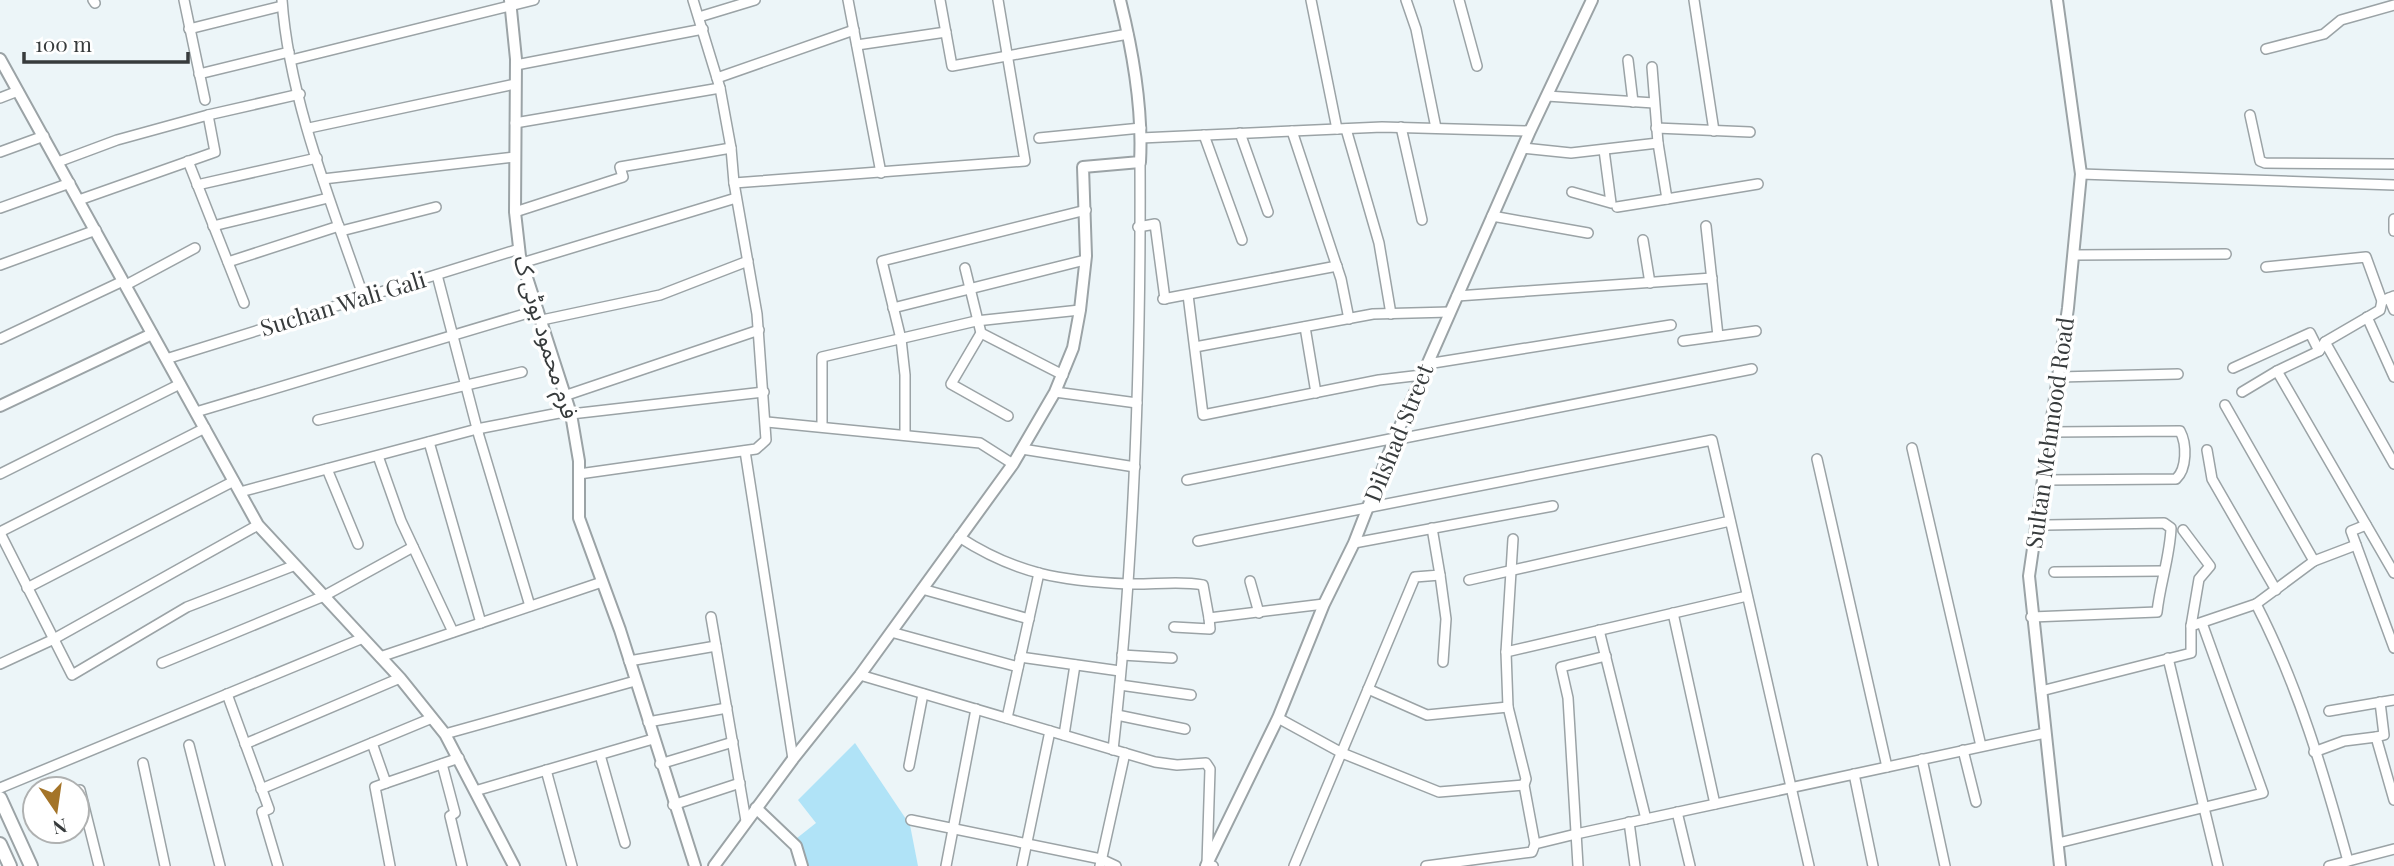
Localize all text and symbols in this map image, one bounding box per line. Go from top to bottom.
scale bar [24,21,189,65]
text: 100 m [35,29,92,57]
street label: فرم محمود بوٹی ک [504,251,587,423]
street label: Suchan Wali Gali [256,263,429,342]
street label: Sultan Mehmood Road [2017,315,2080,550]
street label: Dilshad Street [1356,358,1440,506]
north arrow [21,775,91,845]
text: N [50,813,70,842]

